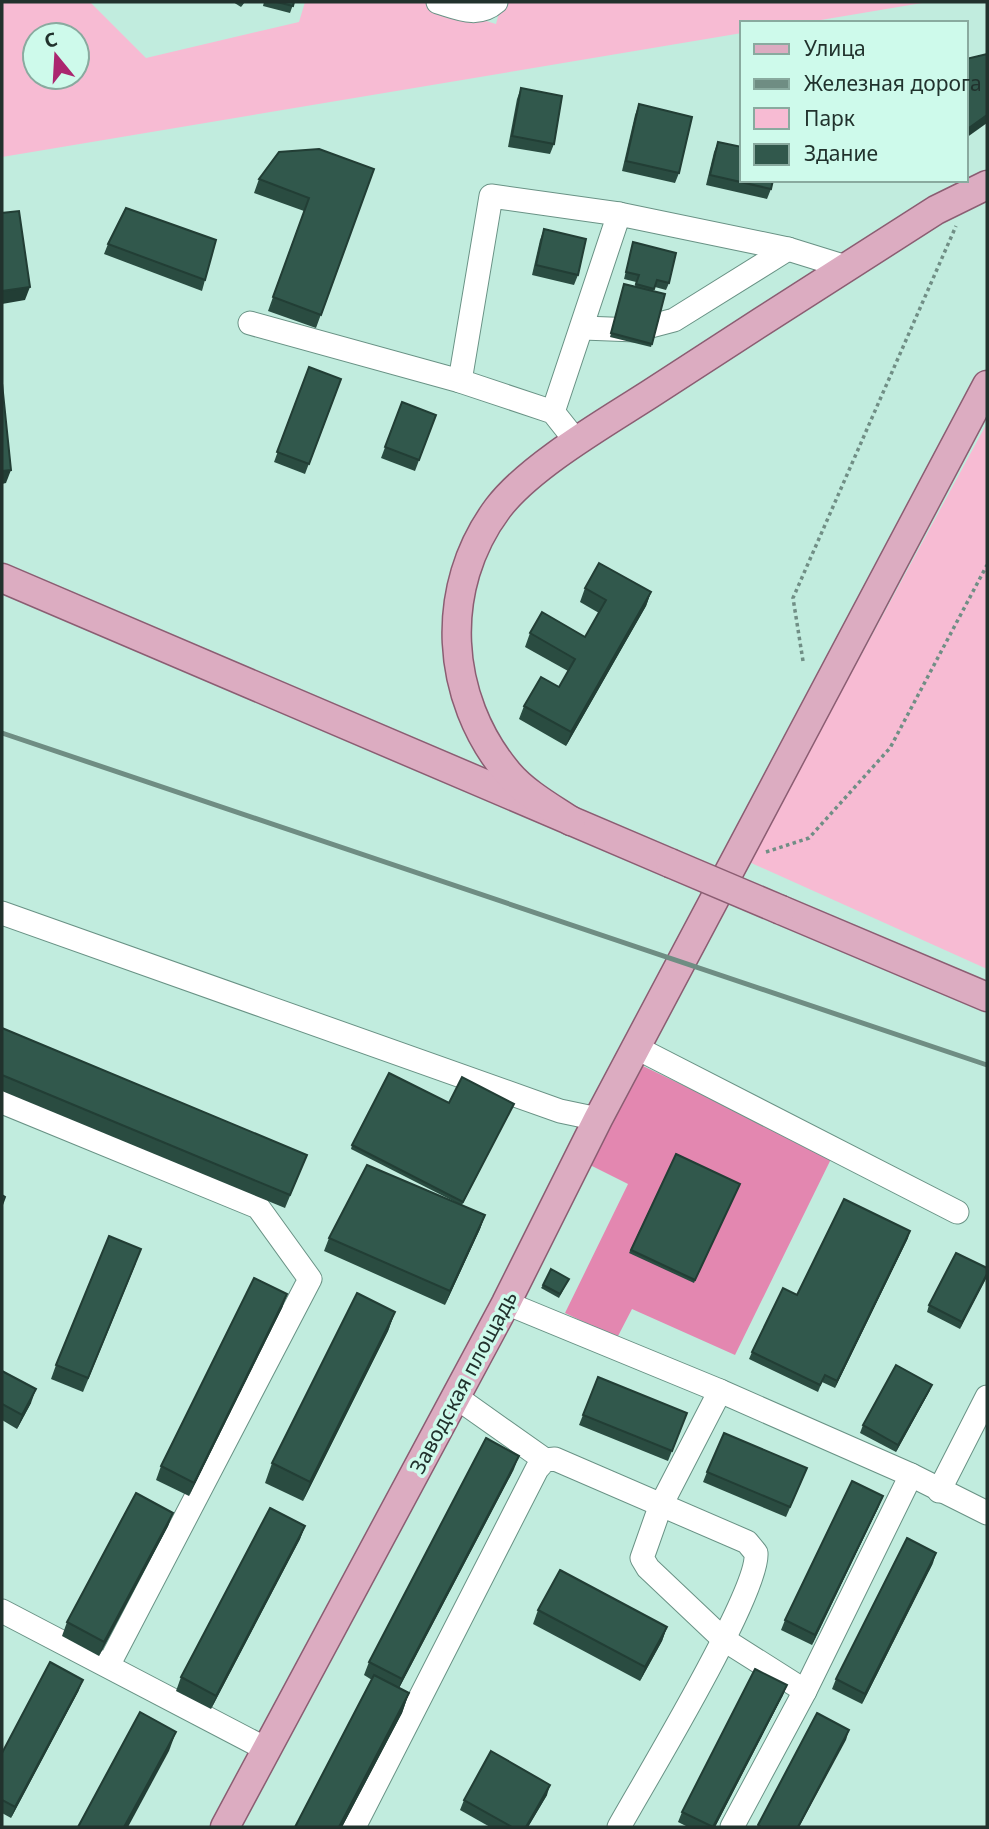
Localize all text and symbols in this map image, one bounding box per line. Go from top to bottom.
north arrow [21,21,91,91]
legend [740,21,968,182]
text: С [41,26,61,54]
text: Улица [804,34,866,62]
text: Железная дорога [804,69,982,97]
text: Парк [804,104,855,132]
text: Здание [804,139,878,167]
street label: Заводская площадь [403,1286,523,1478]

